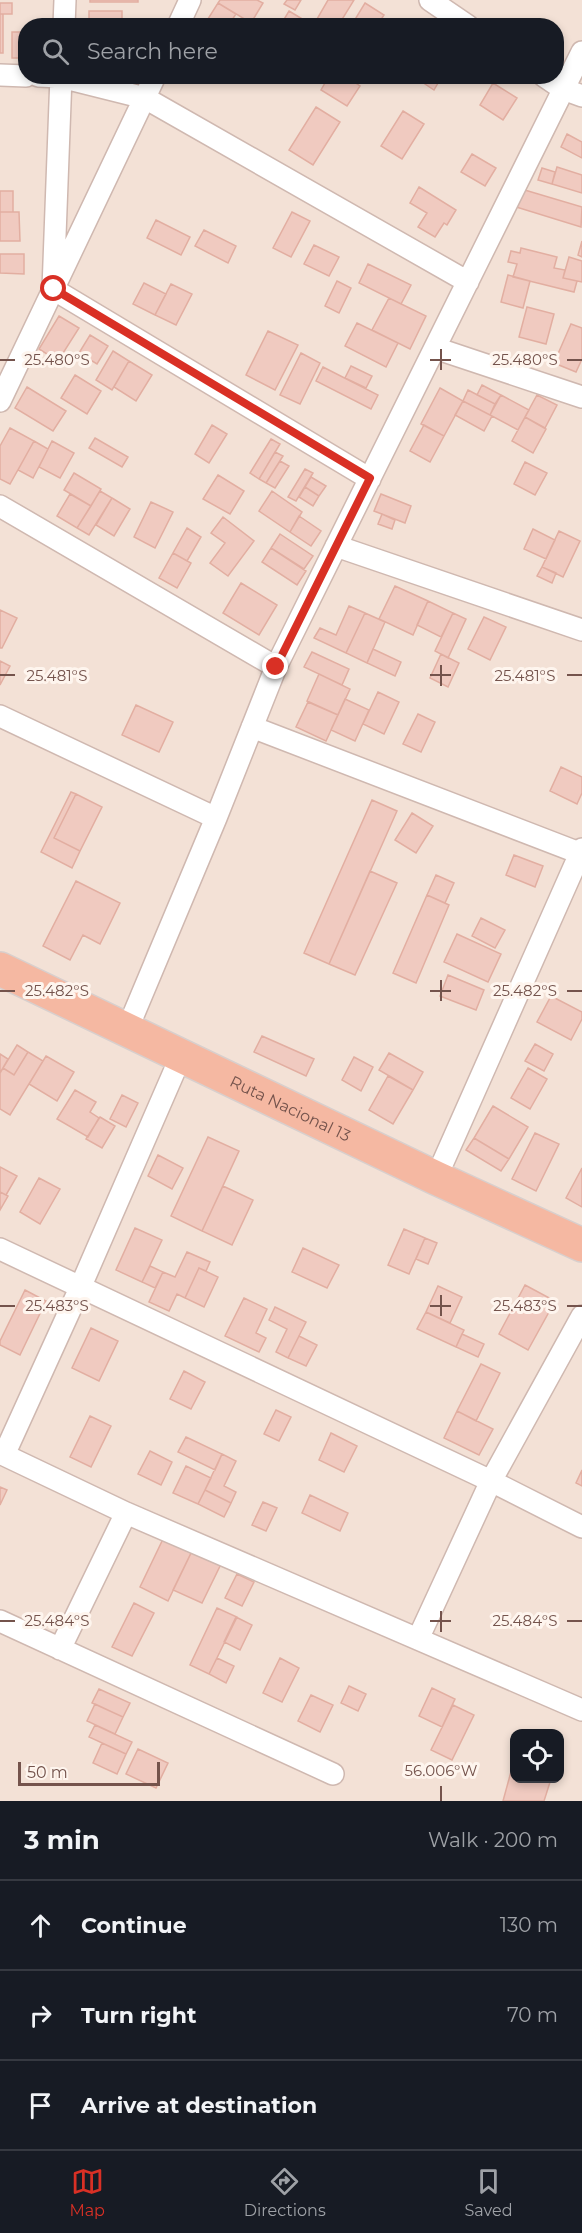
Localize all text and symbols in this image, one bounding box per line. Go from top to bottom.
search box [18,18,564,84]
icon: search [39,35,72,68]
text: Search here [87,38,218,65]
route start [40,275,66,301]
text: 25.480°S [24,350,90,369]
text: 25.480°S [492,350,558,369]
route end [262,653,288,679]
text: 25.481°S [27,666,87,685]
text: 25.481°S [495,666,555,685]
text: 25.482°S [25,981,89,1000]
text: 25.482°S [493,981,557,1000]
street label: Ruta Nacional 13 [227,1071,354,1145]
text: 25.483°S [25,1296,89,1315]
text: 25.483°S [493,1296,557,1315]
text: 25.484°S [25,1611,89,1630]
text: 25.484°S [493,1611,557,1630]
map controls [510,1729,564,1783]
button: locate [510,1729,564,1783]
scale bar [18,1759,160,1786]
text: 56.006°W [405,1761,478,1780]
text: 50 m [27,1763,68,1782]
text: 3 min [24,1824,100,1856]
text: Walk · 200 m [428,1828,558,1852]
icon: ahead [24,1909,57,1942]
text: Continue [81,1912,187,1939]
text: 130 m [500,1913,558,1937]
icon: right [24,1999,57,2032]
text: Turn right [81,2002,196,2029]
text: 70 m [507,2003,558,2027]
icon: arrive [24,2089,57,2122]
text: Arrive at destination [81,2092,317,2119]
tab: Map [69,2165,105,2220]
tab: Directions [244,2165,326,2220]
tab: Saved [465,2165,513,2220]

